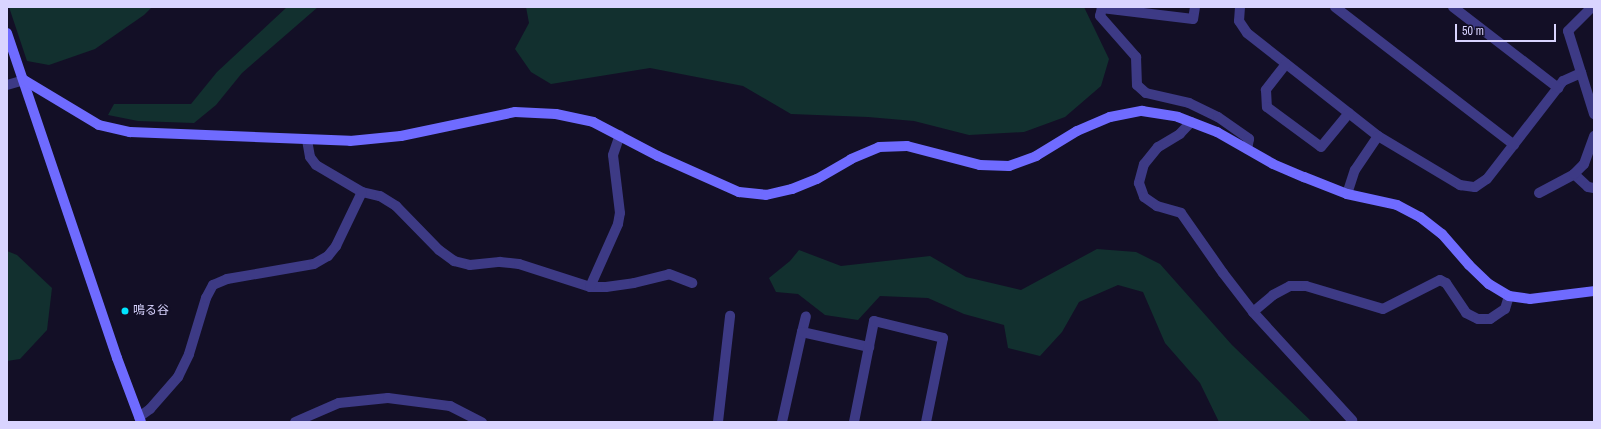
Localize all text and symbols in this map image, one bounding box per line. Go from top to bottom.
scale bar [1457,16,1558,42]
text: 50 m [1462,23,1484,39]
place label: 鳴る谷 [133,304,169,318]
marker: 鳴る谷 [120,306,130,316]

